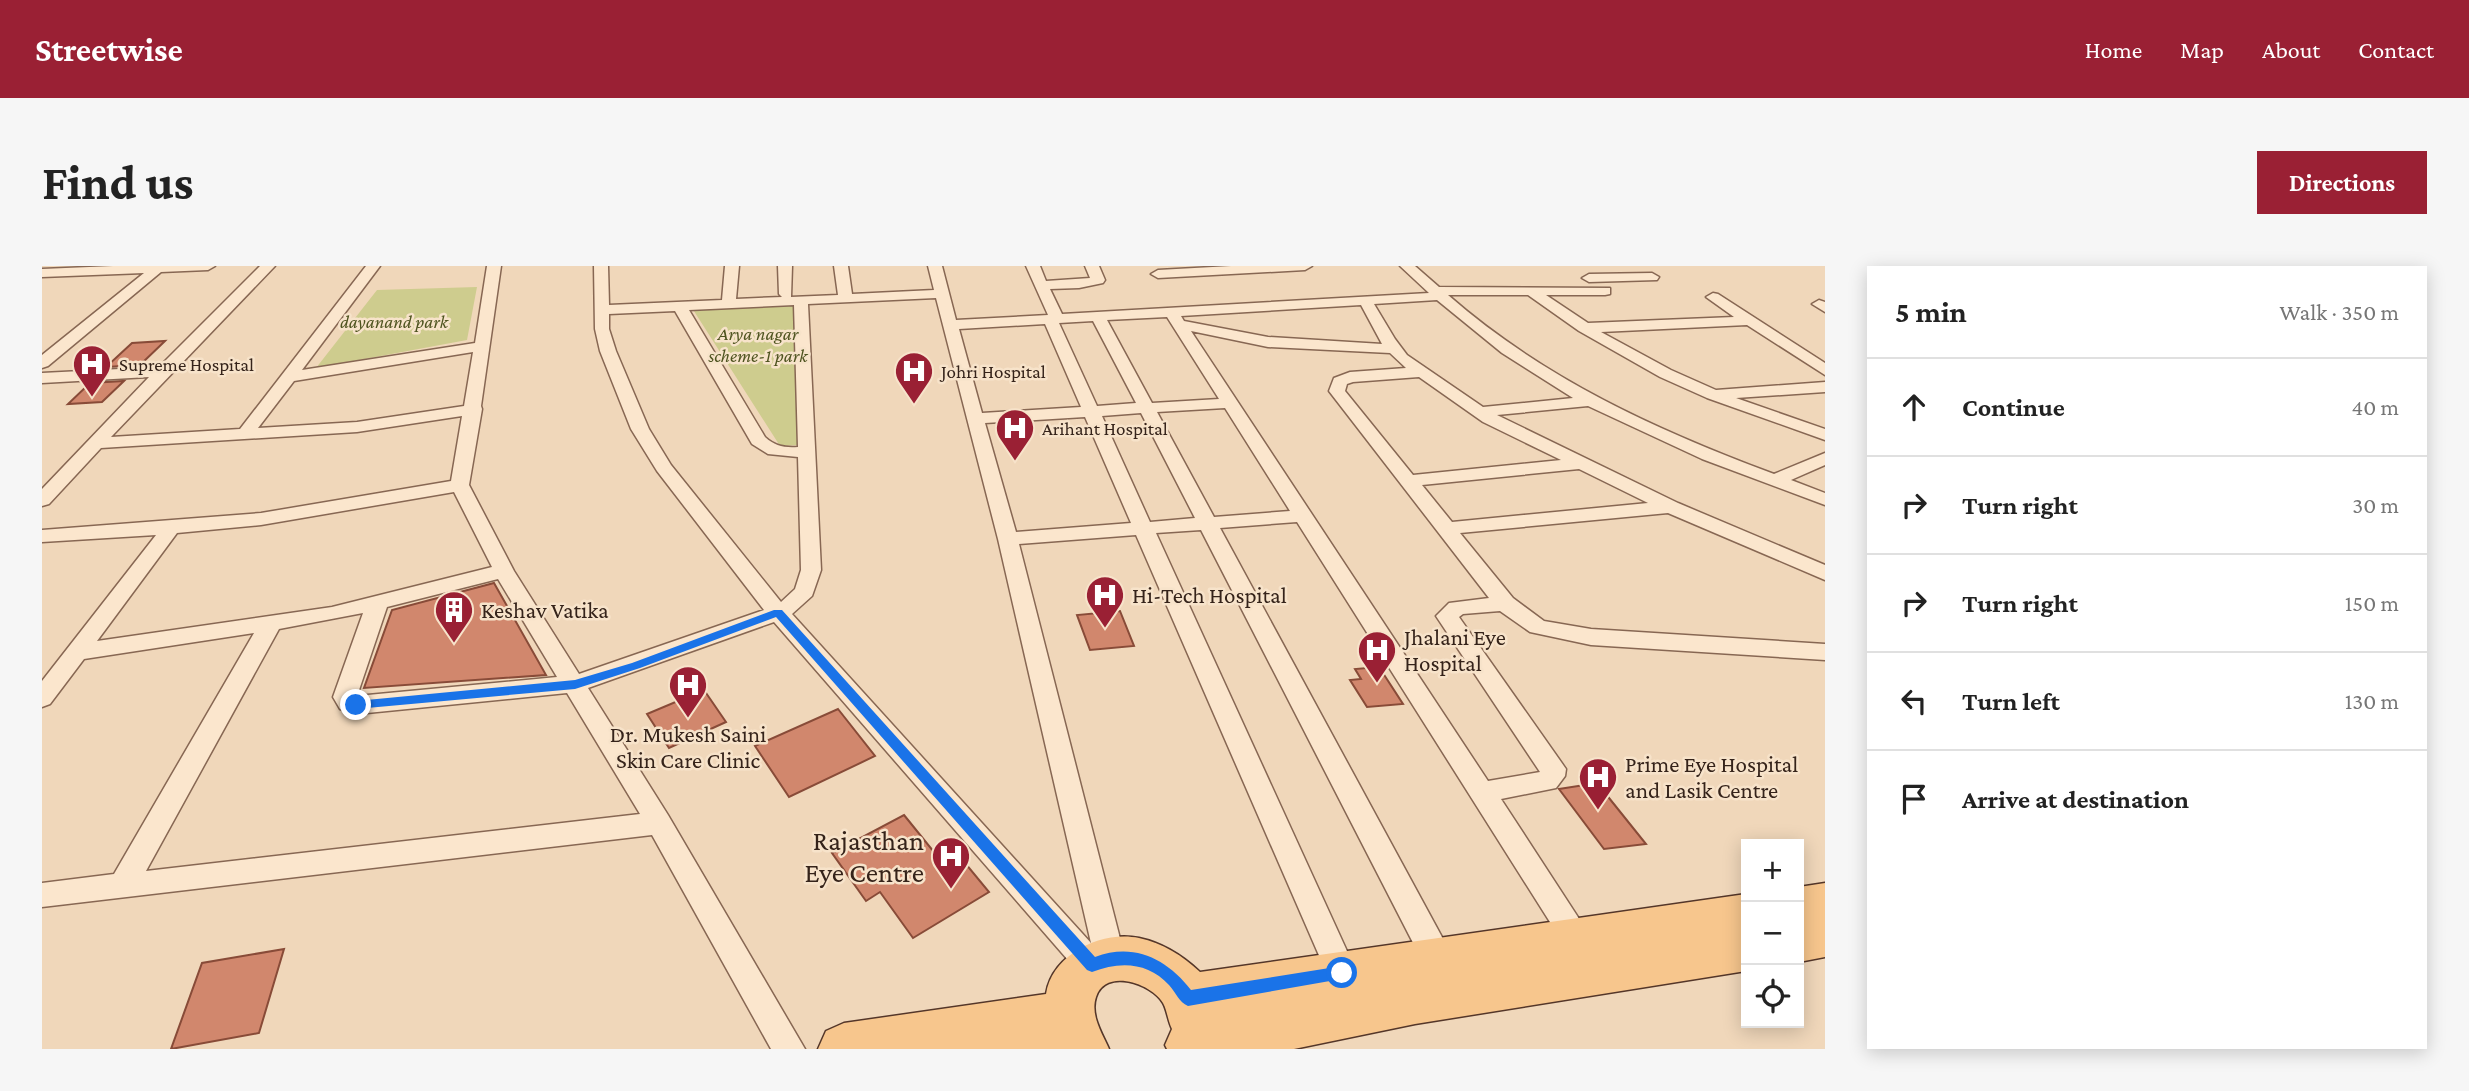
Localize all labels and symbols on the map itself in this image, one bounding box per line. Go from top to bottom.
park label: dayanand park [340,311,449,332]
park label: Arya nagar scheme-1 park [707,323,808,366]
hospital icon: Supreme Hospital [71,343,113,398]
hospital icon: Johri Hospital [893,350,935,405]
place label: Supreme Hospital [119,354,254,375]
place label: Johri Hospital [939,361,1046,382]
hospital icon: Arihant Hospital [994,407,1036,462]
place label: Arihant Hospital [1042,418,1168,439]
hospital icon: Hi-Tech Hospital [1084,574,1126,629]
place label: Hi-Tech Hospital [1132,582,1287,608]
building icon: Keshav Vatika [433,589,475,644]
place label: Keshav Vatika [481,597,609,623]
place label: Jhalani Eye Hospital [1402,624,1506,676]
hospital icon: Jhalani Eye Hospital [1356,629,1398,684]
hospital icon: Dr. Mukesh Saini Skin Care Clinic [667,664,709,719]
route end [340,689,371,720]
place label: Dr. Mukesh Saini Skin Care Clinic [610,721,766,773]
place label: Prime Eye Hospital and Lasik Centre [1625,751,1798,803]
hospital icon: Prime Eye Hospital and Lasik Centre [1577,756,1619,811]
place label: Rajasthan Eye Centre [805,825,924,888]
hospital icon: Rajasthan Eye Centre [930,835,972,890]
route start [1326,957,1357,988]

